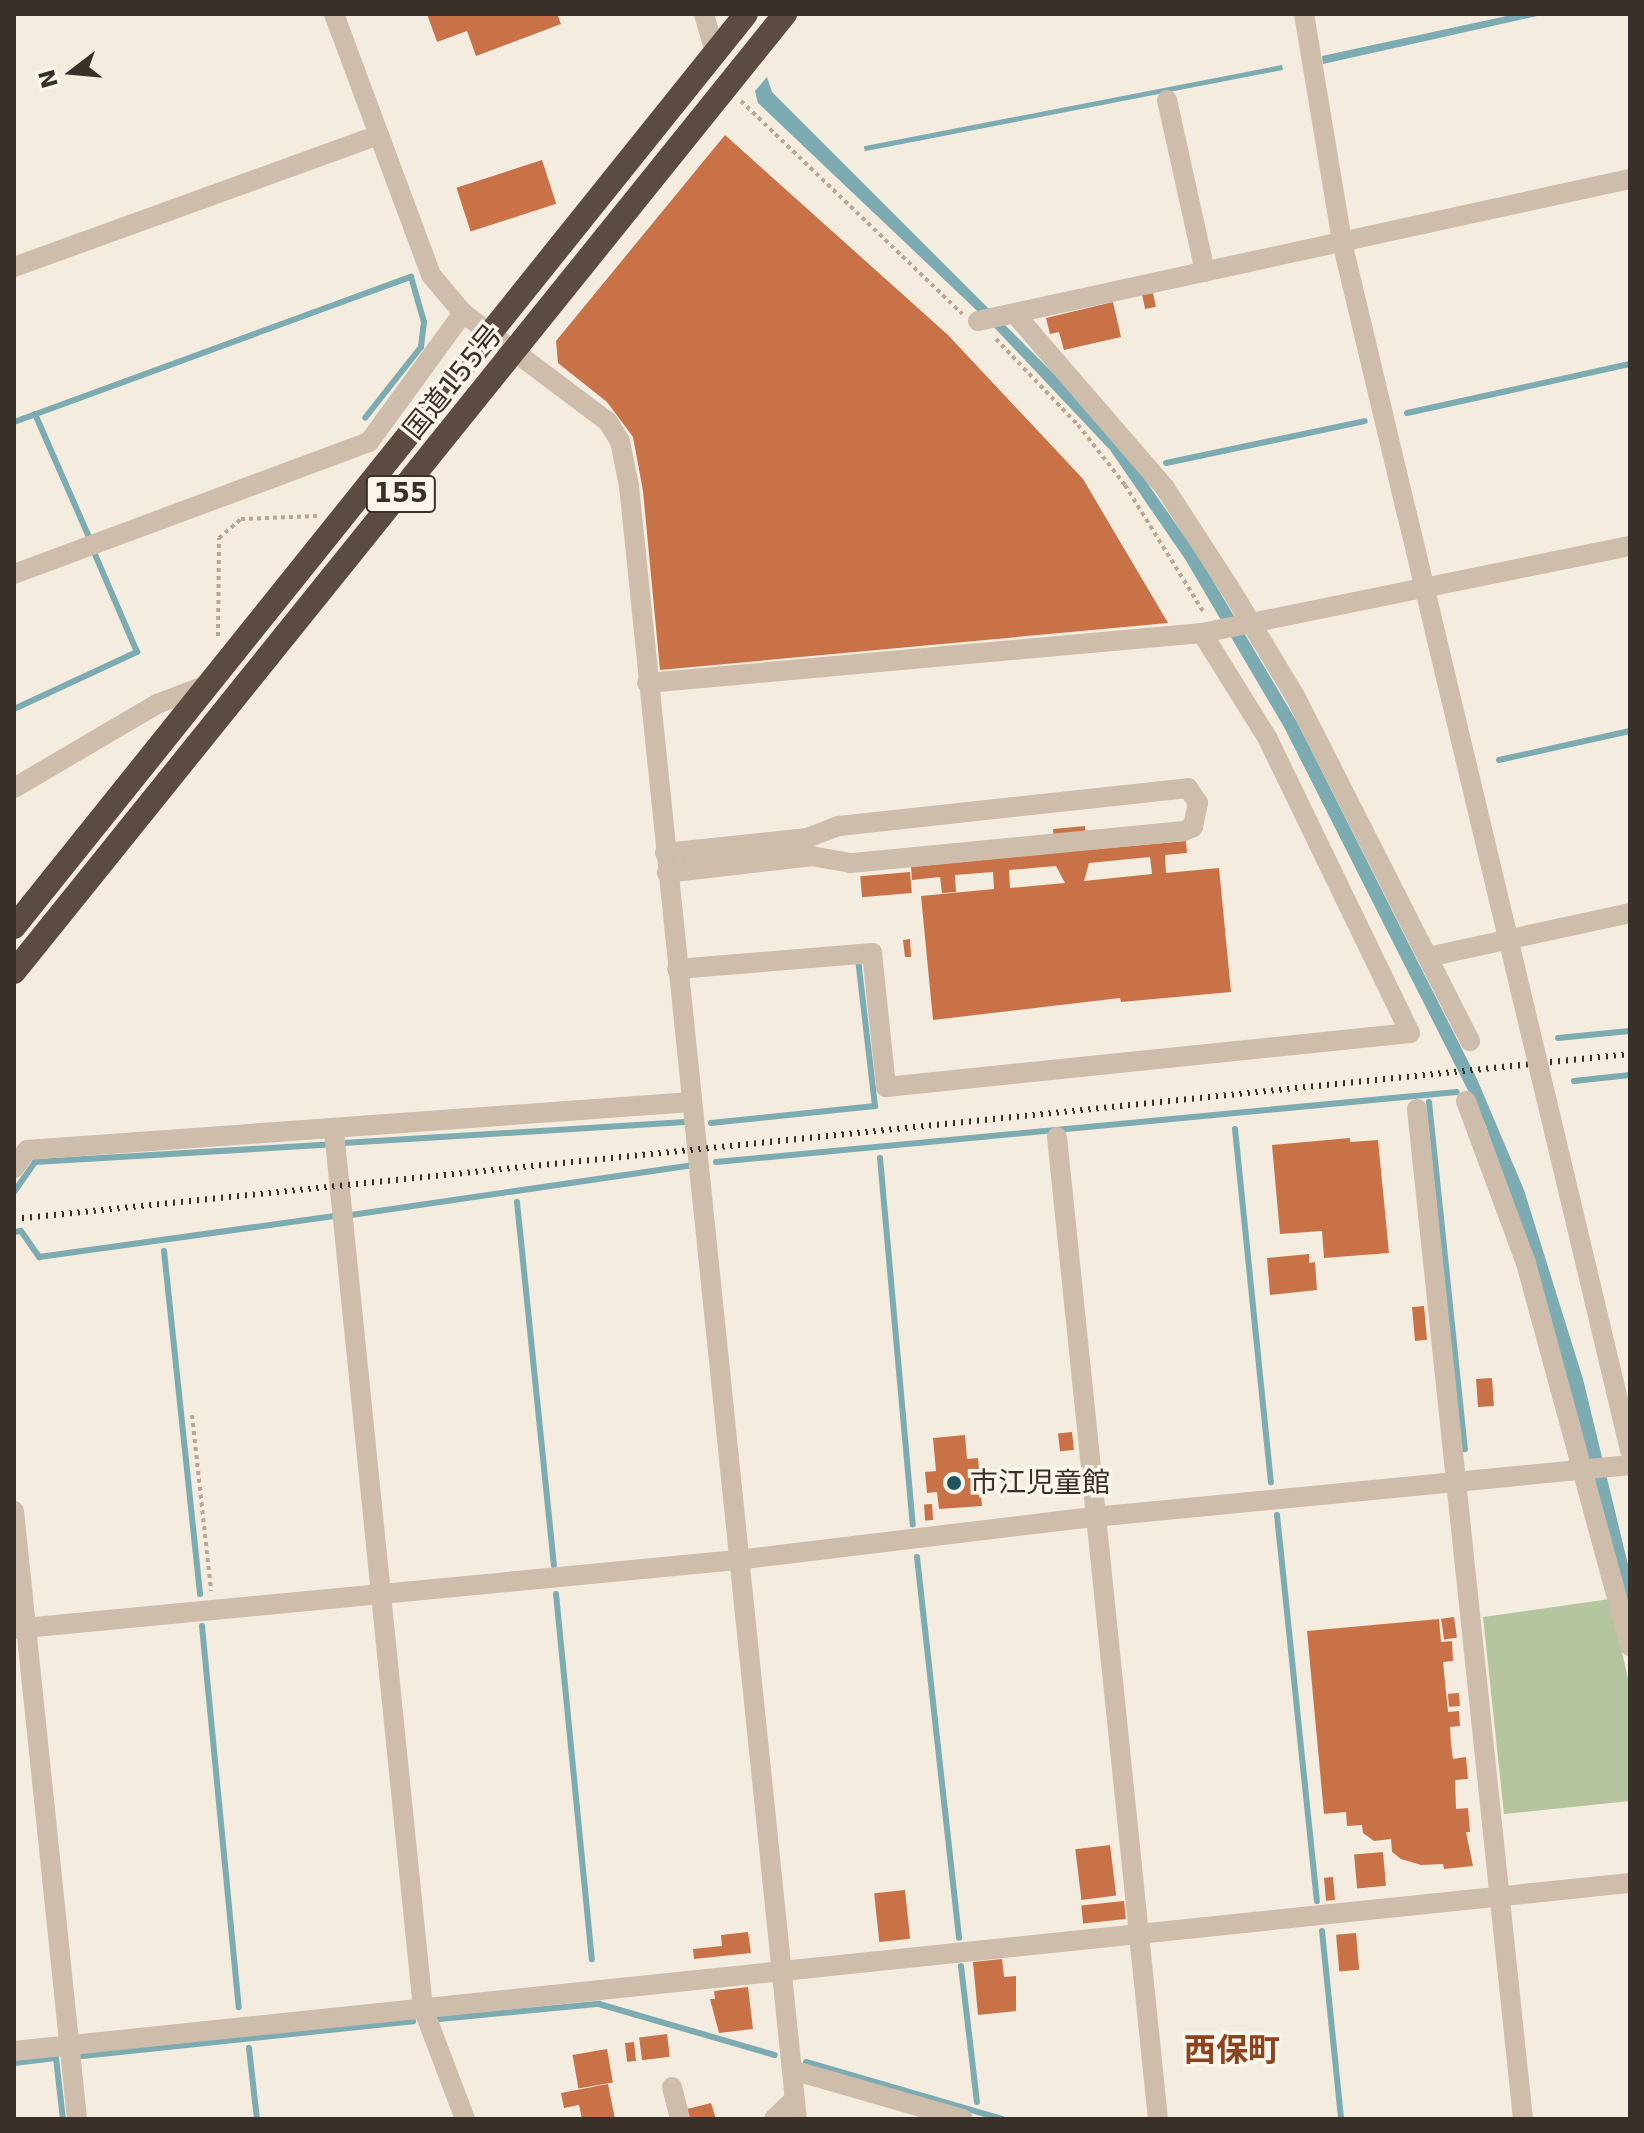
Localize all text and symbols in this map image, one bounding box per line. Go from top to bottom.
north arrow [32,32,112,112]
text: N [34,66,63,91]
street label: 国道155号 [397,318,509,446]
road number: 155 [365,472,437,516]
place label: 市江児童館 [970,1466,1110,1500]
marker: 市江児童館 [945,1474,963,1492]
district label: 西保町 [1184,2031,1280,2069]

